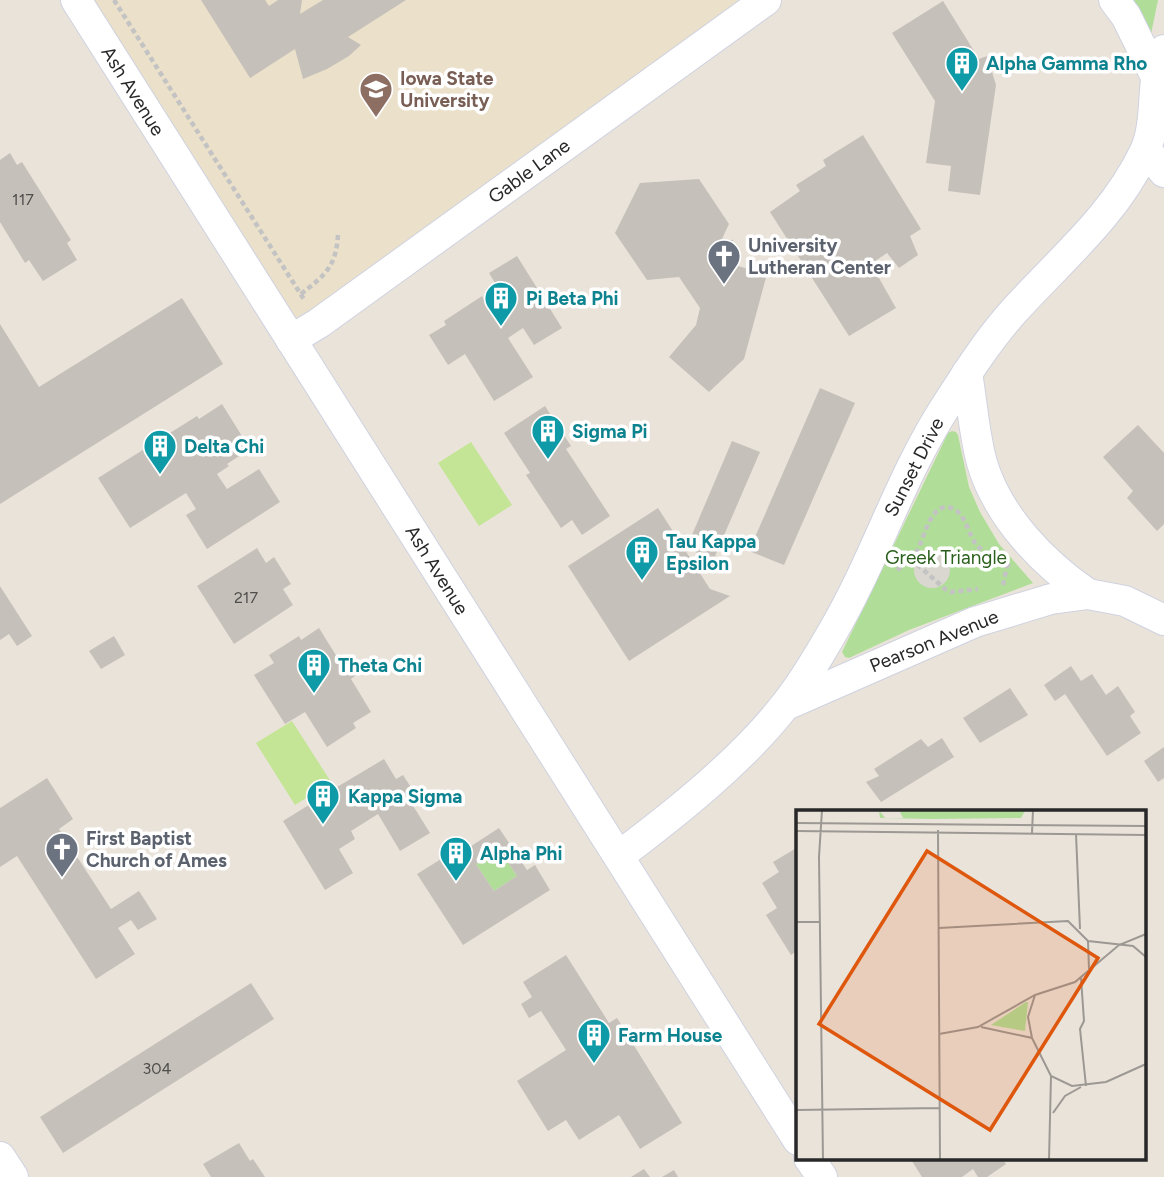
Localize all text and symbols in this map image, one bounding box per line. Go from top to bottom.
street label: Ash Avenue [96,42,170,140]
building icon: Alpha Gamma Rho [943,44,981,93]
place label: Alpha Gamma Rho [986,52,1147,75]
place label: Iowa State University [400,67,494,112]
school or university icon: Iowa State University [357,70,395,119]
street label: Gable Lane [484,134,574,208]
house number: 117 [12,190,34,209]
place label: University Lutheran Center [748,234,891,279]
church icon: University Lutheran Center [705,237,743,286]
building icon: Pi Beta Phi [482,279,520,328]
place label: Pi Beta Phi [526,287,619,310]
building icon: Sigma Pi [529,412,567,461]
street label: Sunset Drive [879,414,949,520]
place label: Sigma Pi [572,420,648,443]
building icon: Delta Chi [141,427,179,476]
place label: Delta Chi [184,435,264,458]
street label: Ash Avenue [400,521,474,619]
place label: Tau Kappa Epsilon [666,530,756,575]
building icon: Tau Kappa Epsilon [623,533,661,582]
park label: Greek Triangle [885,546,1007,569]
house number: 217 [234,588,258,607]
street label: Pearson Avenue [866,605,1002,677]
building icon: Theta Chi [295,646,333,695]
place label: Theta Chi [338,654,422,677]
building icon: Kappa Sigma [304,777,342,826]
place label: Kappa Sigma [348,785,462,808]
inset map [796,810,1146,1160]
place label: First Baptist Church of Ames [86,827,227,872]
church icon: First Baptist Church of Ames [43,830,81,879]
building icon: Alpha Phi [437,834,475,883]
place label: Alpha Phi [480,842,562,865]
building icon: Farm House [575,1016,613,1065]
place label: Farm House [618,1024,723,1047]
house number: 304 [143,1059,172,1078]

